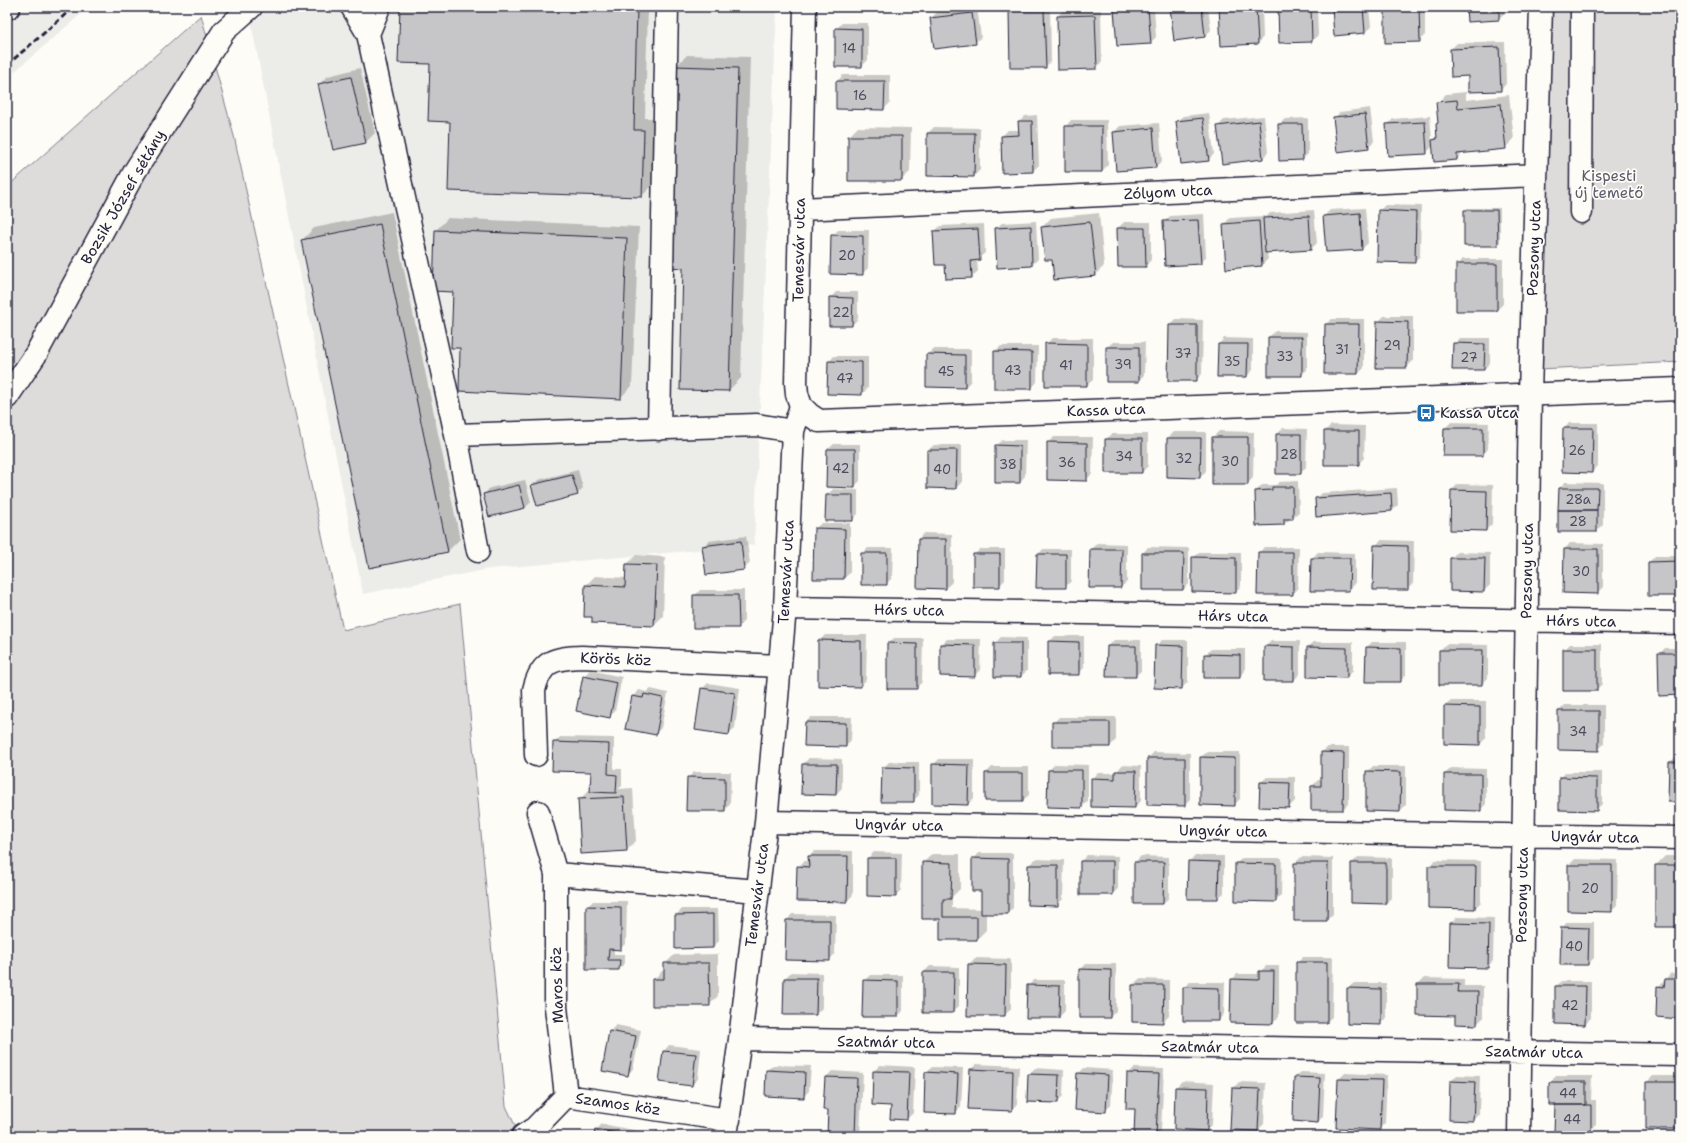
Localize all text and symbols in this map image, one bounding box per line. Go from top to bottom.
house number: 14 [842,40,856,57]
house number: 16 [853,87,867,104]
street label: Bozsik József sétány [76,126,170,268]
park label: Kispesti új temető [1575,166,1643,203]
street label: Zólyom utca [1123,180,1213,204]
street label: Temesvár utca [788,197,810,302]
street label: Pozsony utca [1522,199,1546,296]
house number: 20 [838,247,856,264]
house number: 22 [832,304,850,321]
house number: 29 [1383,337,1401,354]
house number: 31 [1335,341,1349,358]
house number: 37 [1174,345,1192,362]
house number: 33 [1276,348,1294,365]
house number: 27 [1460,349,1478,366]
house number: 35 [1224,353,1240,370]
house number: 39 [1114,356,1132,373]
house number: 41 [1059,357,1073,374]
house number: 43 [1004,362,1022,379]
house number: 45 [938,363,954,380]
house number: 47 [836,370,854,387]
street label: Kassa utca [1066,399,1146,421]
bus stop icon: Kassa utca [1415,402,1437,424]
place label: Kassa utca [1440,403,1519,423]
house number: 26 [1568,442,1586,459]
house number: 28 [1280,446,1298,463]
house number: 34 [1115,448,1133,465]
house number: 32 [1175,450,1193,467]
house number: 30 [1221,453,1239,470]
house number: 36 [1058,454,1076,471]
house number: 38 [999,456,1017,473]
house number: 42 [832,460,850,477]
house number: 40 [933,461,951,478]
house number: 28a [1565,491,1591,508]
house number: 28 [1569,513,1587,530]
street label: Temesvár utca [773,519,799,625]
street label: Pozsony utca [1516,522,1538,619]
house number: 30 [1572,563,1590,580]
street label: Hárs utca [874,599,945,621]
street label: Hárs utca [1198,605,1269,627]
street label: Hárs utca [1546,610,1617,632]
street label: Körös köz [580,648,652,670]
house number: 34 [1569,723,1587,740]
street label: Ungvár utca [855,814,944,836]
street label: Ungvár utca [1179,820,1268,842]
street label: Ungvár utca [1551,826,1640,848]
street label: Temesvár utca [741,841,773,948]
street label: Pozsony utca [1511,846,1533,943]
house number: 20 [1581,880,1599,897]
house number: 40 [1565,938,1583,955]
street label: Maros köz [546,946,568,1024]
house number: 42 [1561,997,1579,1014]
street label: Szatmár utca [837,1031,936,1053]
street label: Szatmár utca [1161,1036,1260,1058]
street label: Szatmár utca [1485,1041,1584,1063]
house number: 44 [1559,1085,1577,1102]
street label: Szamos köz [574,1088,662,1120]
house number: 44 [1563,1111,1581,1128]

